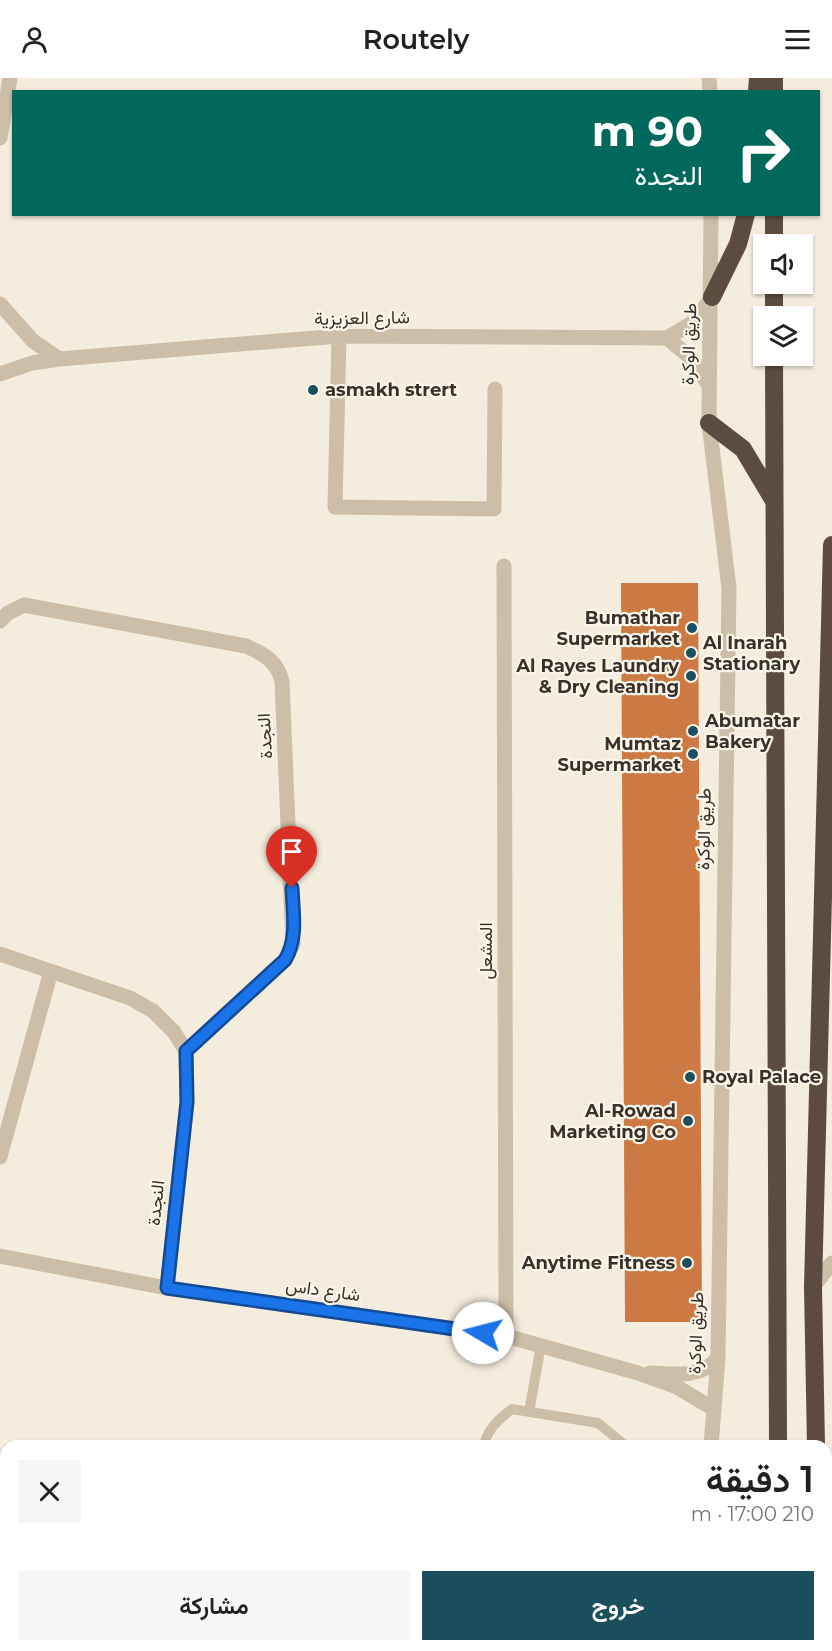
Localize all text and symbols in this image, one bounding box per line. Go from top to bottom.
icon: person [18,23,51,56]
text: Routely [363,23,469,56]
icon: menu [781,23,814,56]
text: 90 m [592,105,703,157]
icon: right [724,114,802,192]
text: النجدة [635,159,703,192]
map controls [753,234,813,366]
button: sound [753,234,813,294]
street label: طريق الوكرة [677,303,701,385]
street label: شارع العزيزية [314,306,410,331]
button: layers [753,306,813,366]
place label: asmakh strert [325,379,457,401]
marker: asmakh strert [306,383,320,397]
place label: Bumathar Supermarket [556,607,680,650]
marker: Bumathar Supermarket [685,621,699,635]
place label: Al Inarah Stationary [702,632,800,675]
marker: Al Inarah Stationary [684,646,698,660]
place label: Al Rayes Laundry & Dry Cleaning [515,655,679,698]
marker: Al Rayes Laundry & Dry Cleaning [684,669,698,683]
place label: Abumatar Bakery [704,710,800,753]
street label: النجدة [253,713,277,759]
marker: Abumatar Bakery [686,724,700,738]
place label: Mumtaz Supermarket [557,733,681,776]
marker: Mumtaz Supermarket [686,747,700,761]
street label: طريق الوكرة [692,788,716,870]
pin [266,826,317,888]
icon: arrive [275,835,308,868]
street label: المشعل [475,922,497,980]
place label: Royal Palace [702,1066,821,1088]
marker: Royal Palace [683,1070,697,1084]
place label: Al-Rowad Marketing Co [549,1100,676,1143]
marker: Al-Rowad Marketing Co [681,1114,695,1128]
street label: النجدة [143,1179,169,1227]
place label: Anytime Fitness [521,1252,675,1274]
marker: Anytime Fitness [680,1256,694,1270]
street label: شارع داس [284,1274,362,1307]
street label: طريق الوكرة [684,1292,708,1374]
position arrow [451,1301,515,1365]
text: 1 دقيقة [706,1457,814,1501]
button: close [18,1460,81,1523]
text: 210 m · 17:00 [691,1502,814,1526]
button: مشاركة [18,1571,410,1640]
button: خروج [422,1571,814,1640]

